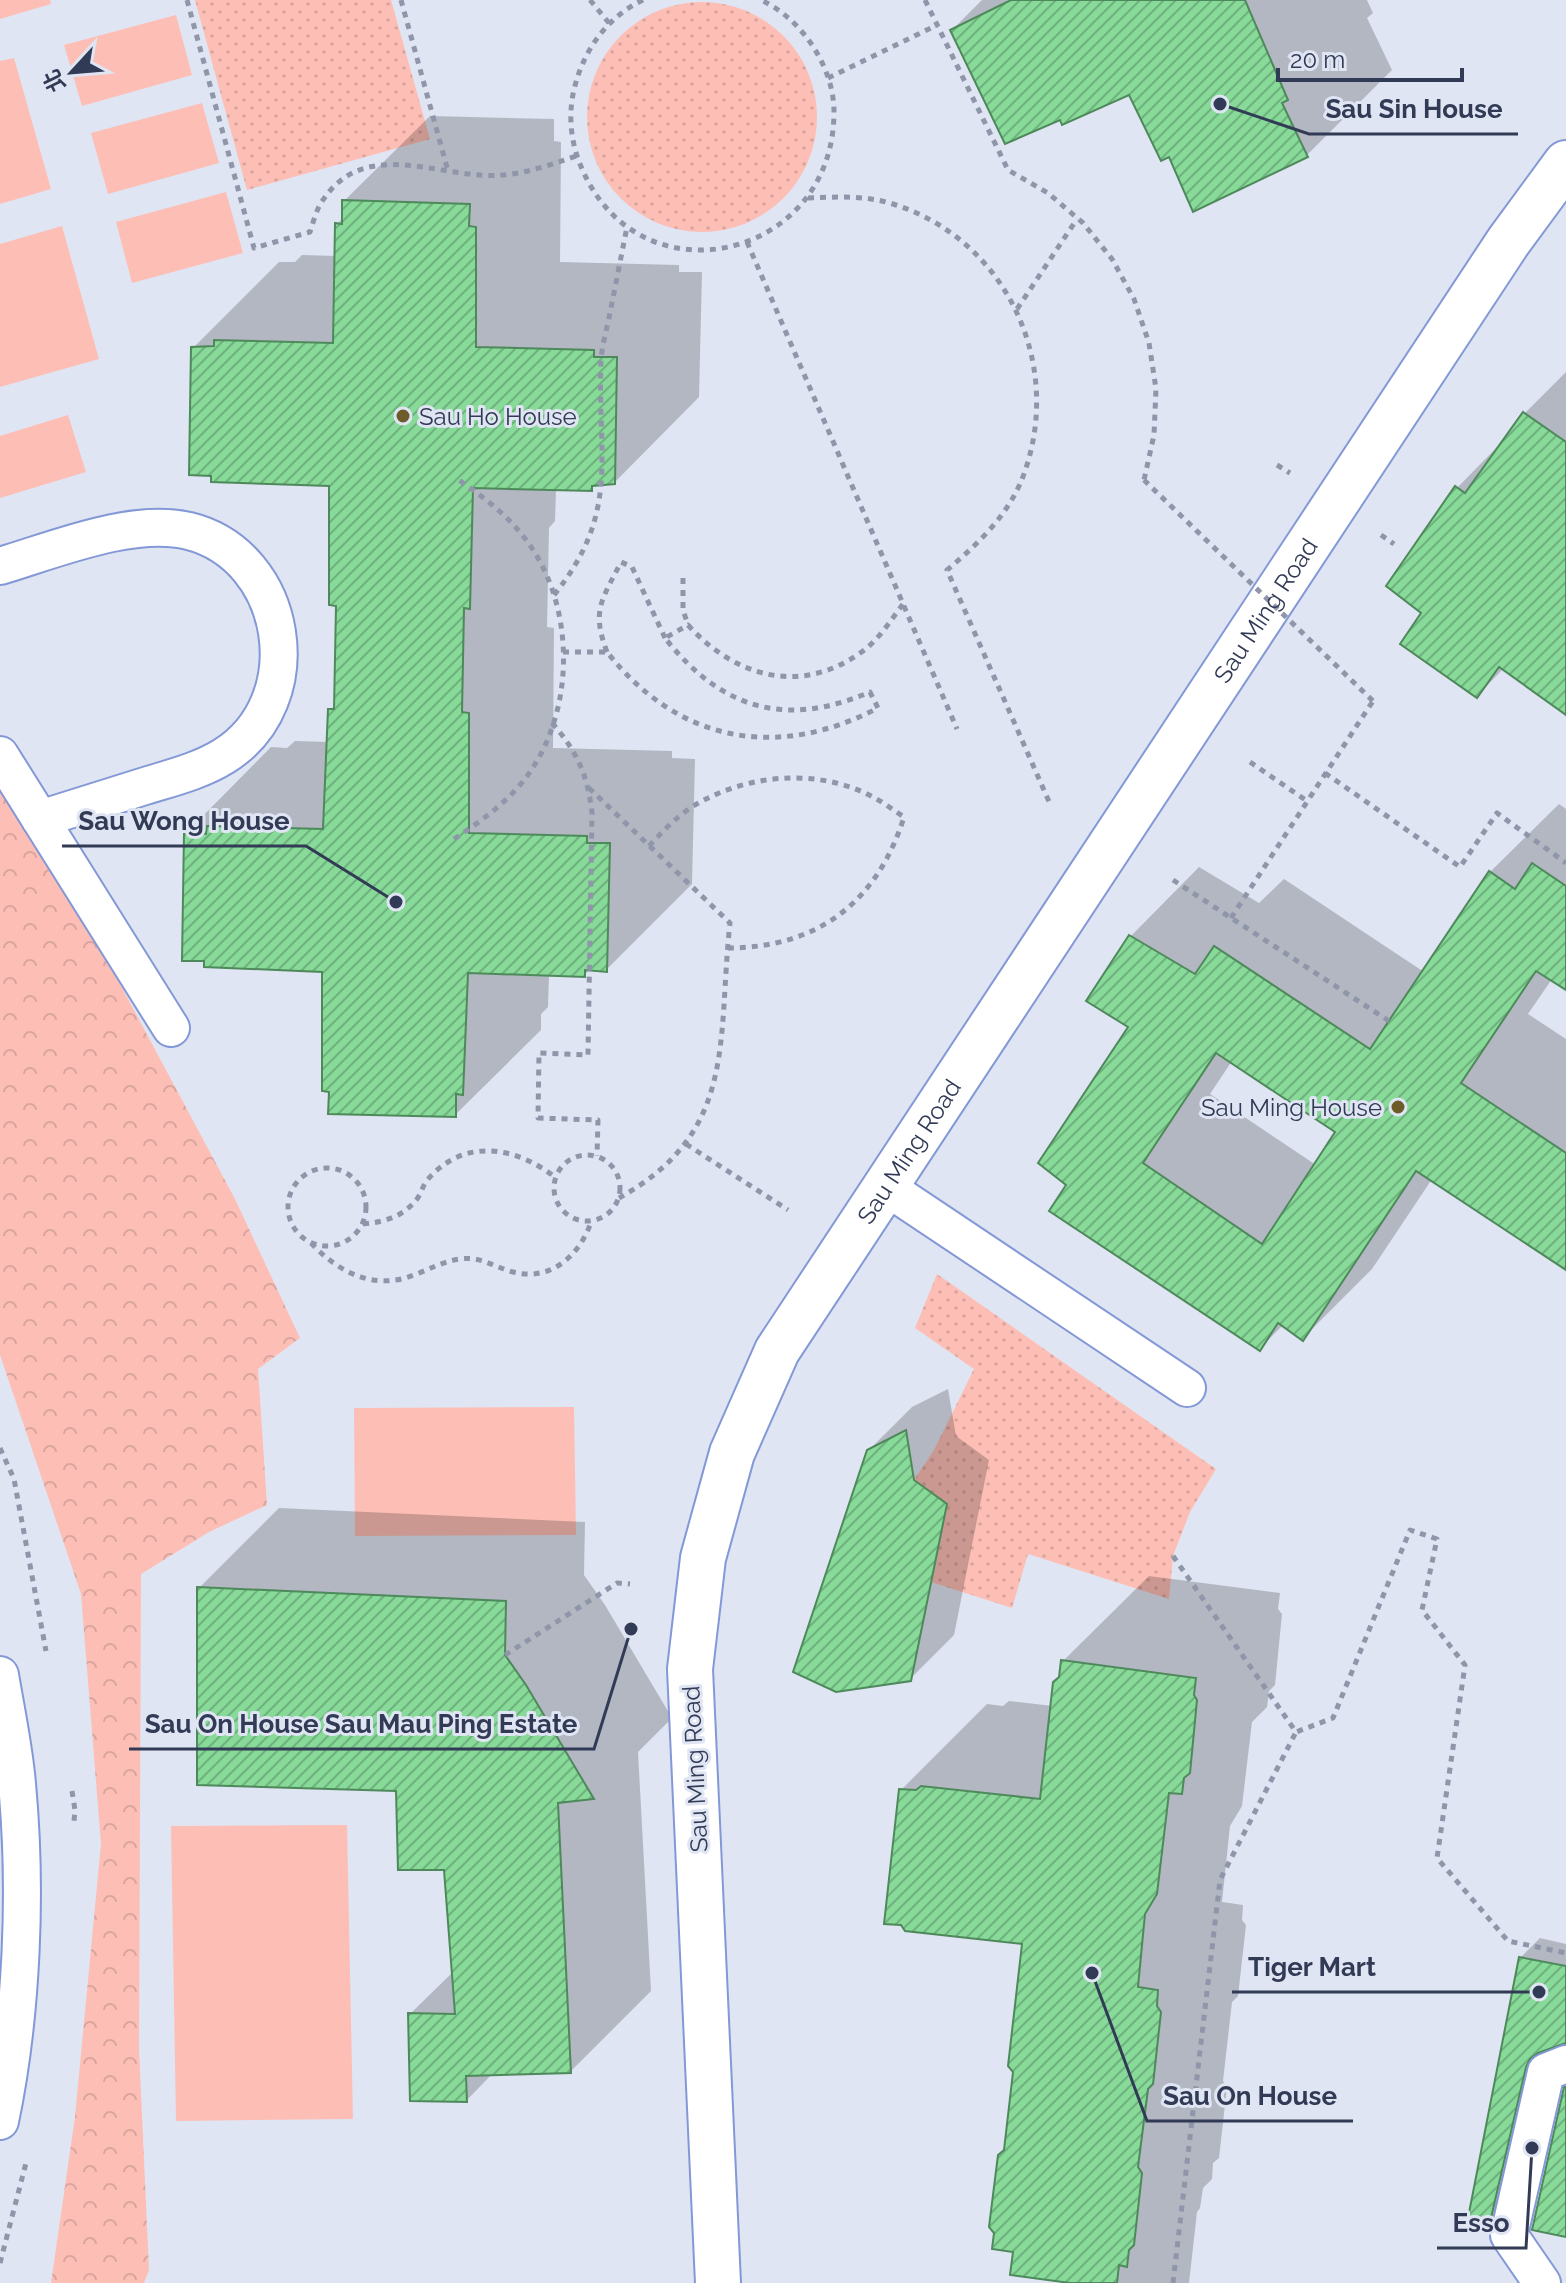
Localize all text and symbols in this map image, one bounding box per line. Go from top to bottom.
north arrow [32,32,112,112]
scale bar [1278,32,1462,82]
text: 20 m [1290,45,1345,74]
text: 北 [38,65,71,96]
callout: Sau Sin House [1309,84,1518,134]
text: Sau Sin House [1325,94,1503,124]
place label: Sau Ho House [419,402,577,431]
marker: Sau Ho House [394,407,412,425]
street label: Sau Ming Road [1207,533,1323,688]
callout: Sau Wong House [62,796,306,846]
text: Sau Wong House [78,806,290,836]
street label: Sau Ming Road [851,1074,967,1229]
place label: Sau Ming House [1201,1093,1382,1122]
marker: Sau Ming House [1389,1098,1407,1116]
street label: Sau Ming Road [676,1685,714,1853]
callout: Sau On House Sau Mau Ping Estate [129,1699,594,1749]
text: Sau On House Sau Mau Ping Estate [145,1709,578,1739]
callout: Tiger Mart [1232,1942,1392,1992]
text: Tiger Mart [1248,1952,1376,1982]
callout: Sau On House [1147,2071,1353,2121]
text: Sau On House [1163,2081,1337,2111]
callout: Esso [1437,2198,1526,2248]
text: Esso [1452,2208,1510,2238]

